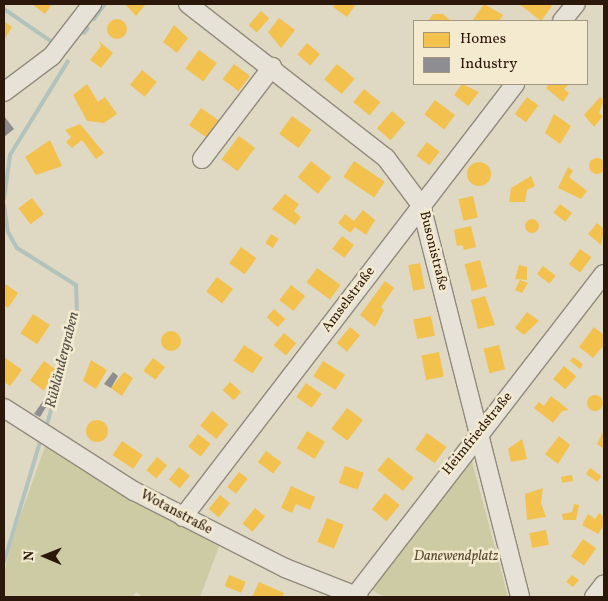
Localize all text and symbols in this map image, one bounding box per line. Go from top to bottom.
legend [413,20,588,85]
text: Homes [460,29,506,50]
text: Industry [460,54,517,75]
street label: Busonistraße [415,209,451,293]
street label: Amselstraße [319,264,379,336]
water label: Rübländergraben [42,310,84,410]
street label: Heimfriedstraße [439,389,517,479]
street label: Wotanstraße [137,487,215,539]
north arrow [20,531,70,581]
park label: Danewendplatz [414,549,498,565]
text: N [20,550,39,561]

